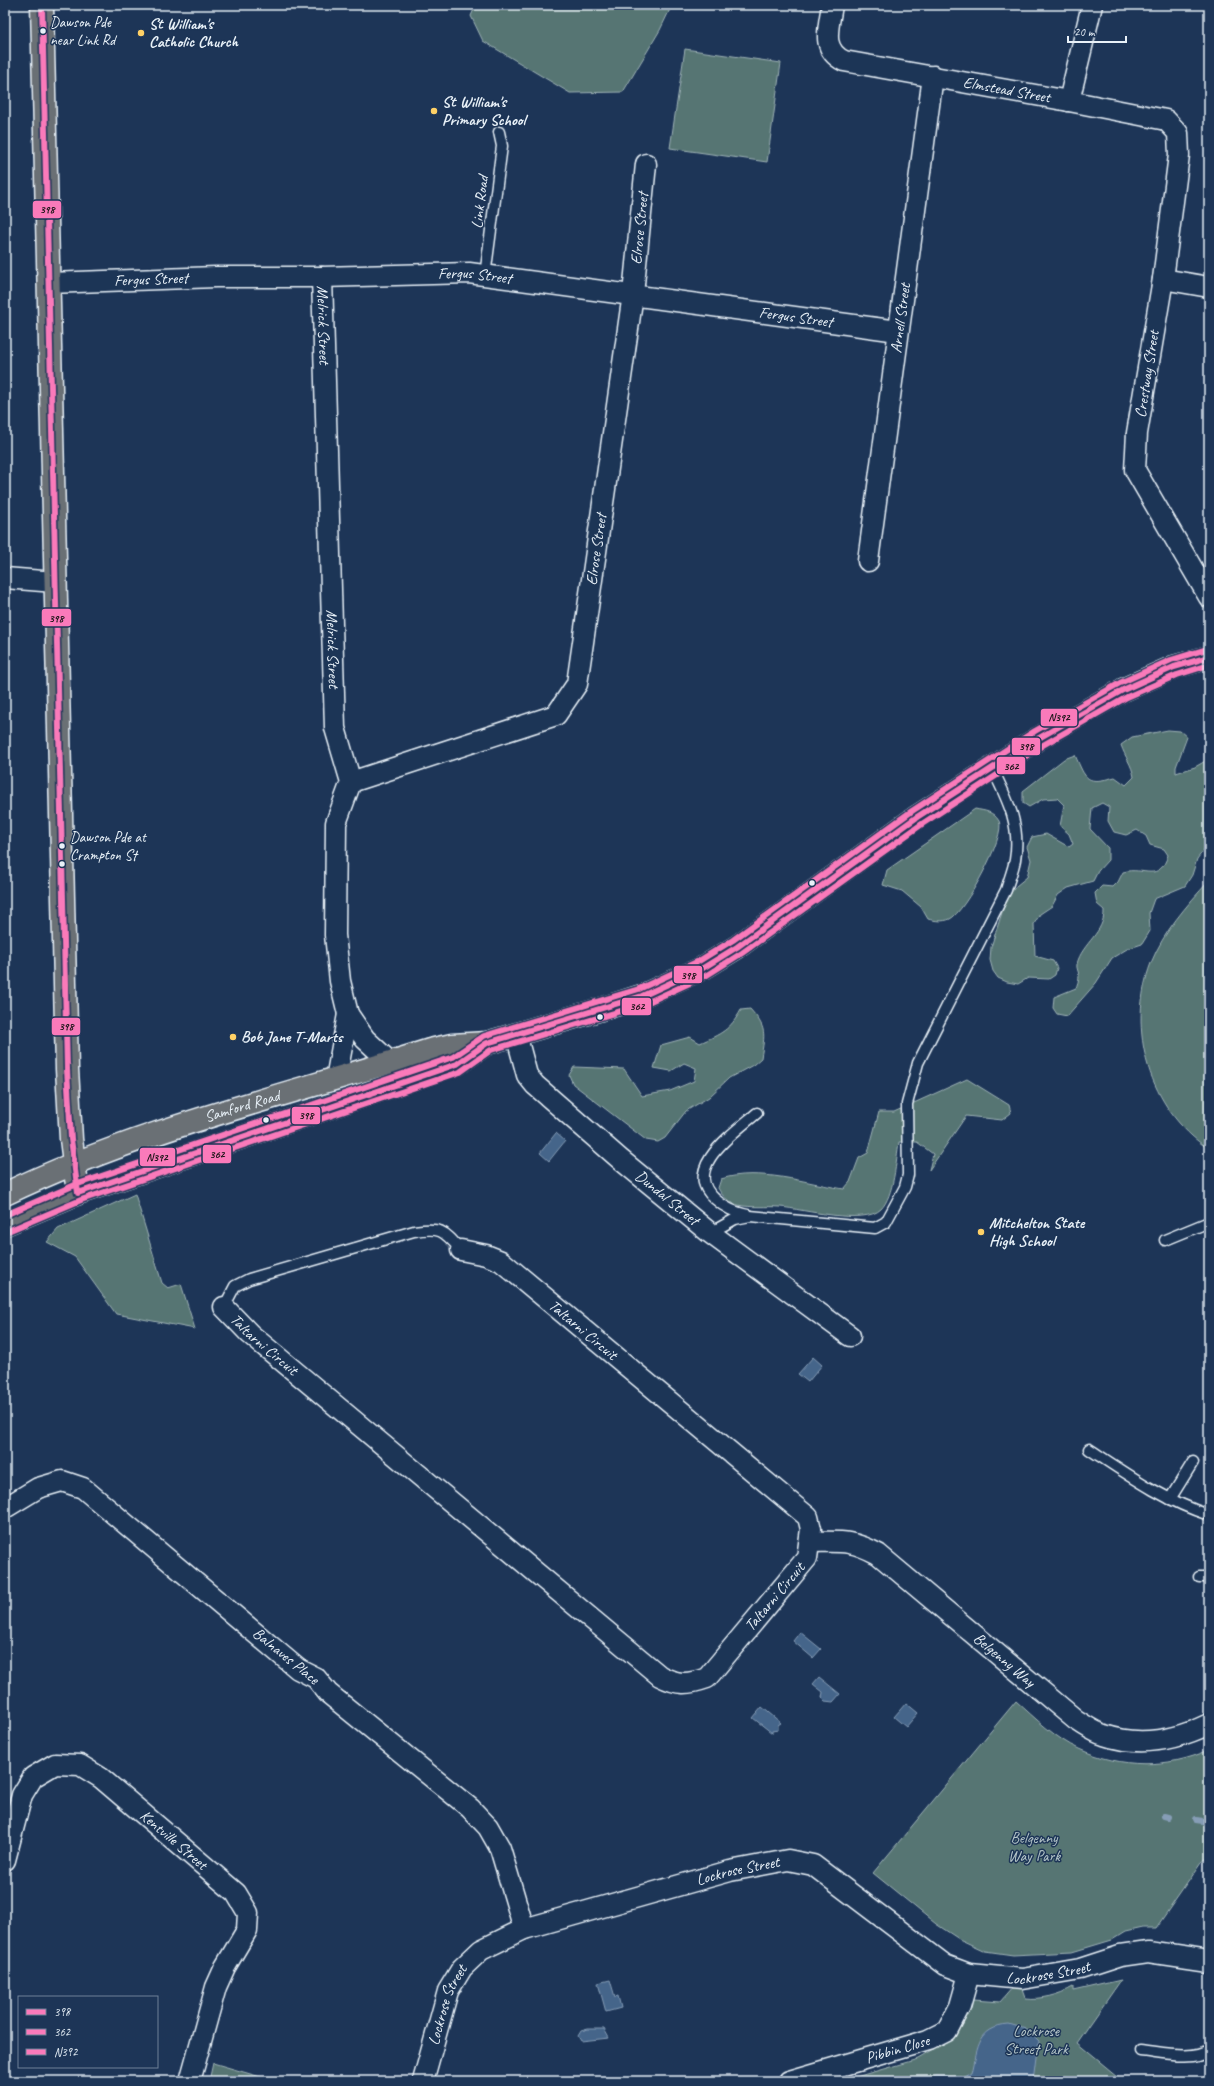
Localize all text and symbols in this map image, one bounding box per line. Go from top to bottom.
place label: Dawson Pde near Link Rd [50,13,117,50]
place label: St William's Catholic Church [149,14,238,52]
scale bar [1068,18,1126,44]
text: 20 m [1074,24,1096,40]
marker: Dawson Pde near Link Rd [38,26,48,36]
marker: St William's Catholic Church [136,28,146,38]
street label: Elmstead Street [962,72,1053,108]
place label: St William's Primary School [442,92,529,130]
marker: St William's Primary School [429,106,439,116]
street label: Link Road [467,172,494,230]
street label: Elrose Street [626,189,653,265]
line badge: 398 [32,200,62,219]
text: 398 [40,202,56,216]
street label: Fergus Street [438,263,515,289]
street label: Fergus Street [114,268,191,291]
street label: Arnell Street [886,281,915,354]
street label: Melrick Street [312,285,335,366]
street label: Fergus Street [758,302,836,332]
street label: Crestway Street [1130,327,1164,419]
street label: Elrose Street [581,510,612,587]
line badge: 398 [41,608,72,627]
street label: Melrick Street [322,609,344,690]
text: 398 [49,611,65,625]
line badge: N392 [1040,708,1078,727]
text: N392 [1048,710,1071,724]
line badge: 398 [1011,737,1041,756]
text: 398 [1019,739,1035,753]
line badge: 362 [996,756,1026,775]
text: 362 [1003,759,1020,773]
place label: Dawson Pde at Crampton St [70,828,148,865]
marker: Dawson Pde at Crampton St [57,841,67,851]
unlabelled marker [57,859,67,869]
unlabelled marker [807,878,817,888]
line badge: 398 [673,965,703,984]
text: 398 [681,968,697,982]
line badge: 362 [621,997,652,1016]
text: 362 [629,999,646,1013]
unlabelled marker [595,1012,605,1022]
line badge: 398 [51,1017,81,1036]
text: 398 [59,1019,75,1033]
place label: Bob Jane T-Marts [241,1027,344,1047]
marker: Bob Jane T-Marts [228,1032,238,1042]
street label: Samford Road [202,1085,284,1127]
line badge: 398 [291,1106,321,1125]
text: 398 [299,1108,315,1122]
unlabelled marker [261,1115,271,1125]
line badge: 362 [202,1144,232,1164]
line badge: N392 [139,1147,176,1167]
text: 362 [209,1147,226,1161]
text: N392 [146,1150,169,1164]
street label: Dundal Street [631,1166,705,1232]
place label: Mitchelton State High School [989,1213,1086,1251]
marker: Mitchelton State High School [976,1227,986,1237]
street label: Taltarni Circuit [545,1295,623,1366]
street label: Taltarni Circuit [226,1310,303,1381]
street label: Taltarni Circuit [740,1557,810,1635]
street label: Balnaves Place [249,1623,325,1690]
street label: Belgenny Way [969,1628,1040,1692]
street label: Kentville Street [136,1806,213,1875]
park label: Belgenny Way Park [1008,1828,1061,1866]
street label: Lockrose Street [694,1852,783,1890]
street label: Lockrose Street [1005,1956,1094,1989]
street label: Lockrose Street [423,1960,472,2047]
legend [18,1996,158,2068]
text: 398 [54,2004,72,2020]
park label: Lockrose Street Park [1004,2021,1069,2059]
text: 362 [54,2024,72,2040]
street label: Pibbin Close [863,2030,933,2068]
text: N392 [54,2044,79,2060]

